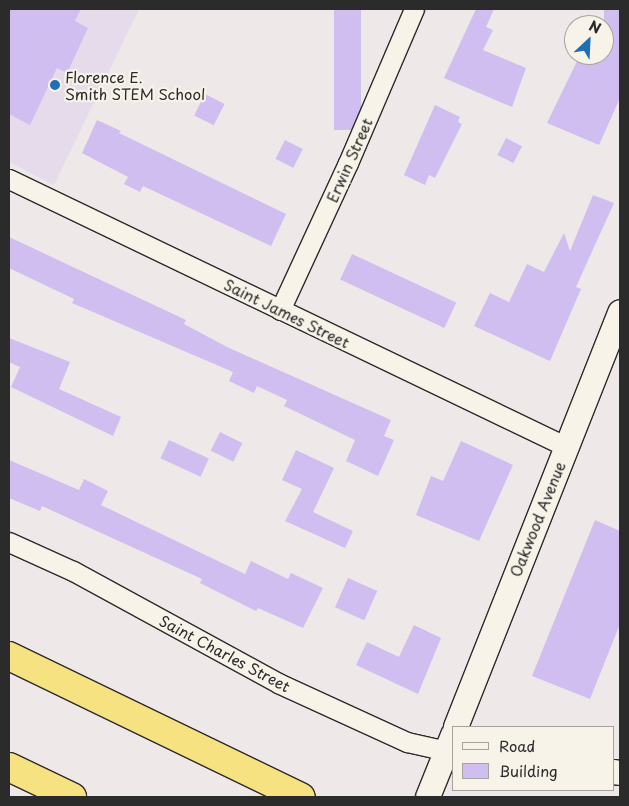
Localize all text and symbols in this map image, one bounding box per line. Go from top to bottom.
north arrow [564,15,614,65]
text: N [586,15,605,39]
place label: Florence E. Smith STEM School [65,67,208,102]
marker: Florence E. Smith STEM School [49,79,61,91]
street label: Erwin Street [322,115,376,205]
street label: Saint James Street [221,275,353,351]
street label: Oakwood Avenue [506,459,568,579]
street label: Saint Charles Street [156,611,294,695]
legend [452,726,614,791]
text: Road [499,734,535,757]
text: Building [499,759,558,782]

